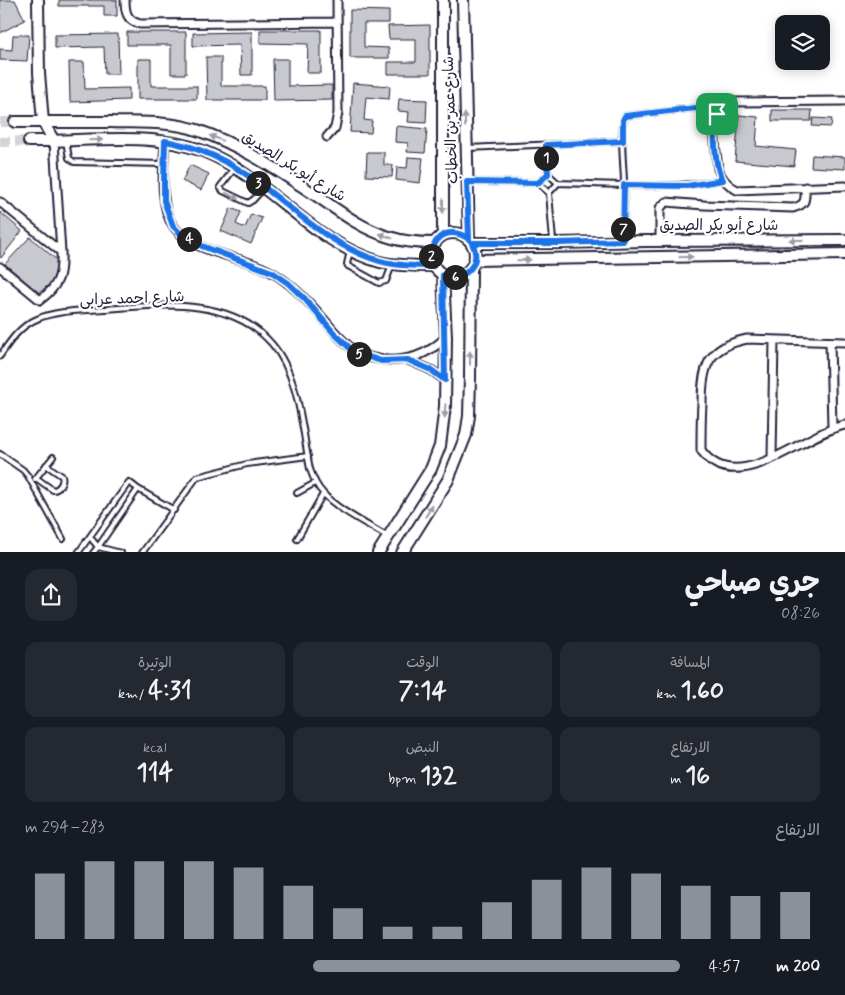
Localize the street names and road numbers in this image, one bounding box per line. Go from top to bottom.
street label: شارع عمر بن الخطاب [439,56,463,184]
street label: شارع أبو بكر الصديق [238,127,349,207]
street label: شارع أبو بكر الصديق [660,216,778,236]
street label: شارع احمد عرابى [79,287,185,311]

